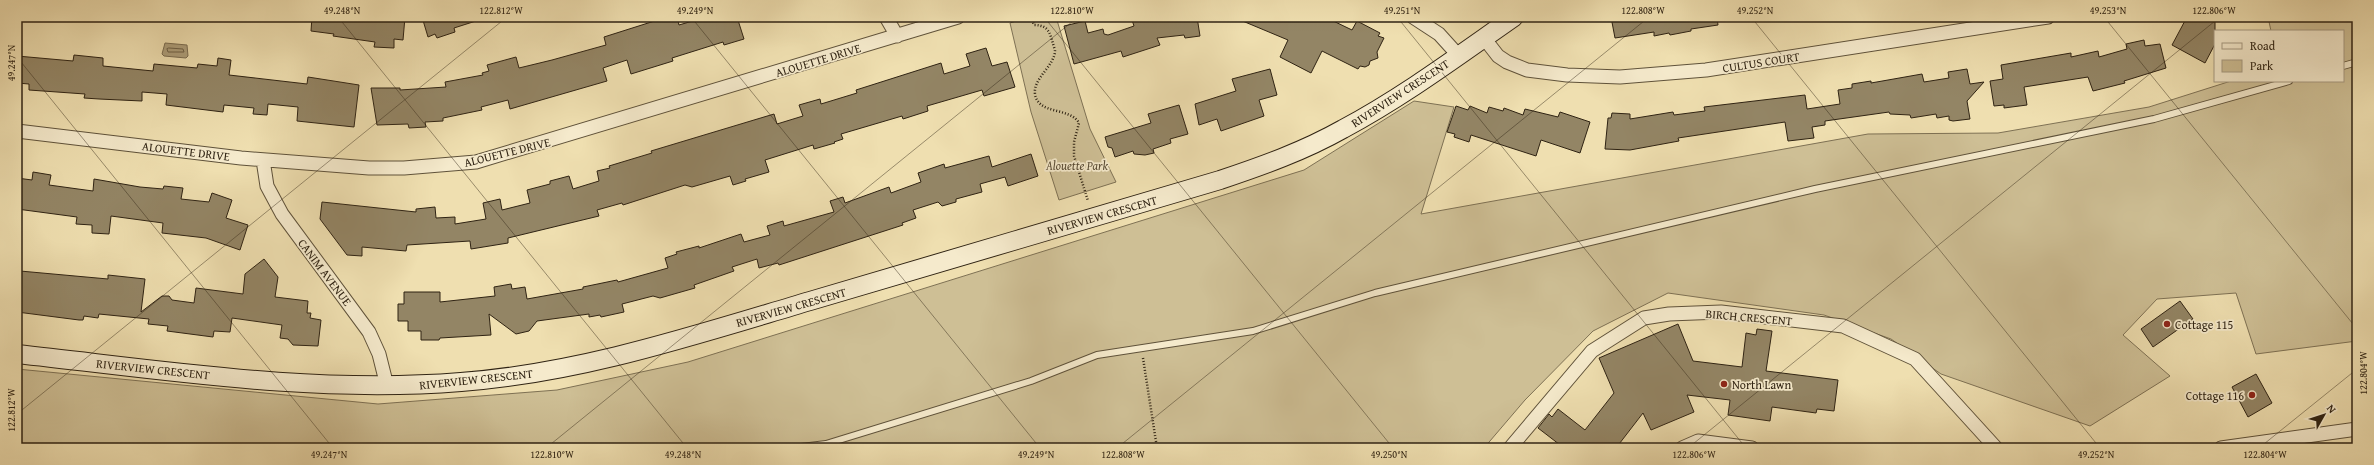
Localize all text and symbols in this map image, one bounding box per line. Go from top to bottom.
text: 49.248°N [324,3,361,18]
text: 122.812°W [479,3,523,18]
text: 49.249°N [677,3,714,18]
text: 122.810°W [1050,3,1094,18]
text: 49.251°N [1384,3,1421,18]
text: 122.808°W [1621,3,1665,18]
text: 49.252°N [1737,3,1774,18]
text: 49.253°N [2090,3,2127,18]
text: 122.806°W [2192,3,2236,18]
legend [2214,30,2344,82]
text: Road [2250,37,2276,54]
street label: ALOUETTE DRIVE [773,39,863,81]
text: 49.247°N [4,44,19,81]
street label: CULTUS COURT [1721,47,1801,76]
street label: RIVERVIEW CRESCENT [1348,55,1453,131]
text: Park [2250,57,2274,74]
street label: ALOUETTE DRIVE [462,133,552,171]
street label: ALOUETTE DRIVE [141,137,231,165]
park label: Alouette Park [1045,157,1109,174]
street label: RIVERVIEW CRESCENT [1045,191,1159,239]
street label: CANIM AVENUE [294,235,356,309]
street label: RIVERVIEW CRESCENT [734,283,848,331]
street label: BIRCH CRESCENT [1705,305,1793,329]
place label: Cottage 115 [2175,316,2234,333]
marker: Cottage 115 [2162,319,2172,329]
text: 122.804°W [2356,351,2371,395]
street label: RIVERVIEW CRESCENT [95,355,211,383]
street label: RIVERVIEW CRESCENT [418,365,534,393]
place label: North Lawn [1732,376,1791,393]
marker: North Lawn [1719,379,1729,389]
place label: Cottage 116 [2186,387,2244,404]
text: 122.812°W [4,388,19,432]
marker: Cottage 116 [2247,390,2257,400]
north arrow [2304,395,2344,435]
text: N [2323,401,2341,417]
text: 49.247°N [311,447,348,462]
text: 122.810°W [530,447,574,462]
text: 49.248°N [665,447,702,462]
text: 49.249°N [1018,447,1055,462]
text: 122.808°W [1101,447,1145,462]
text: 49.250°N [1371,447,1408,462]
text: 122.806°W [1672,447,1716,462]
text: 49.252°N [2078,447,2115,462]
text: 122.804°W [2243,447,2287,462]

